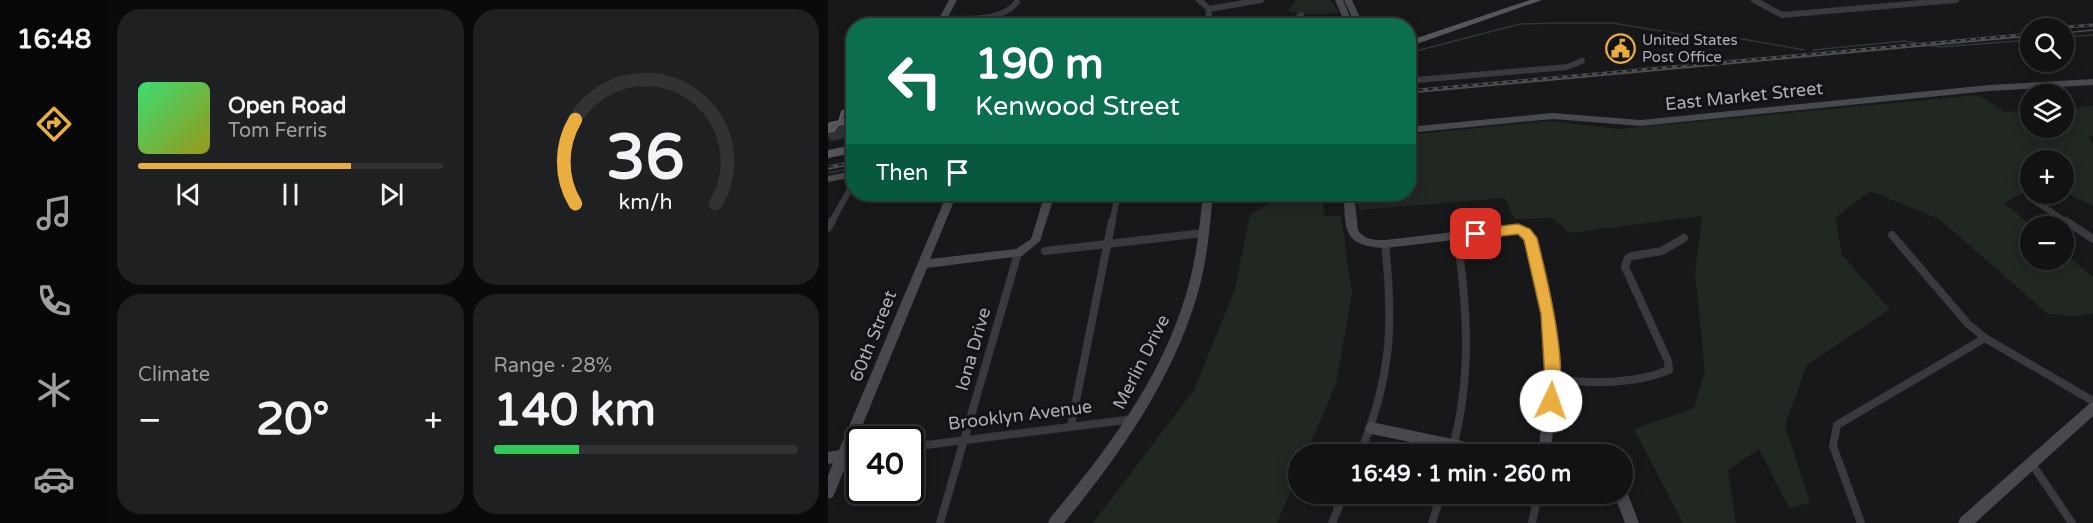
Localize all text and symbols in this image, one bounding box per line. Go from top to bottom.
map controls [2020,18,2074,270]
button: search [2020,18,2074,72]
text: 16:48 [17,23,91,56]
place label: United States Post Office [1642,31,1738,66]
public building icon: United States Post Office [1605,33,1637,65]
text: 190 m [975,39,1104,90]
icon: left [876,42,954,120]
street label: East Market Street [1664,77,1824,115]
button: layers [2020,84,2074,138]
text: Kenwood Street [975,90,1180,123]
text: Open Road [228,93,346,119]
icon: directions [33,103,75,145]
text: Tom Ferris [228,119,327,143]
text: 36 [607,121,685,196]
button: + [2020,150,2074,204]
icon: arrive [941,156,974,189]
text: Then [876,160,929,186]
icon: previous [172,178,205,211]
icon: pause [274,178,307,211]
icon: next [375,178,408,211]
text: km/h [619,189,673,215]
icon: music [33,192,75,234]
pin [1450,208,1501,259]
button: − [2020,216,2074,270]
icon: arrive [1459,217,1492,250]
icon: phone [33,280,75,322]
street label: 60th Street [845,287,901,385]
street label: Iona Drive [951,305,995,393]
street label: Merlin Drive [1108,311,1174,413]
text: Range · 28% [494,354,612,378]
text: Climate [138,363,210,387]
icon: climate [33,369,75,411]
position arrow [1519,369,1583,433]
text: 140 km [494,384,656,438]
text: 20° [256,393,329,447]
street label: Brooklyn Avenue [947,395,1093,435]
text: − [138,401,162,440]
text: + [424,401,442,440]
speed limit sign: 40 [846,426,924,504]
icon: car [33,458,75,500]
text: 16:49 · 1 min · 260 m [1350,461,1571,487]

